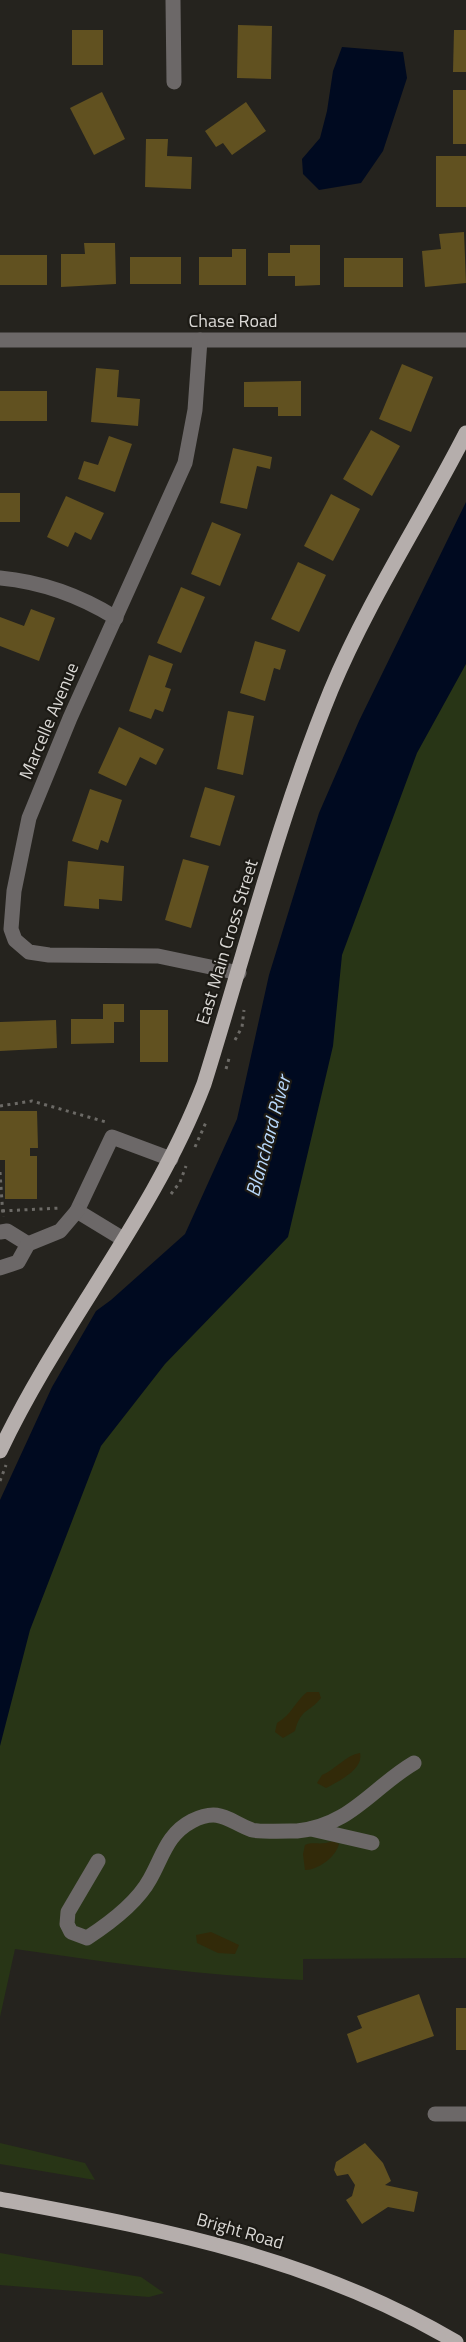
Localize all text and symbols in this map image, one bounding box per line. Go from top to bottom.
street label: Chase Road [189,307,277,334]
street label: Marcelle Avenue [12,658,85,783]
street label: East Main Cross Street [189,855,265,1028]
water label: Blanchard River [236,1069,299,1200]
street label: Bright Road [193,2205,287,2256]

